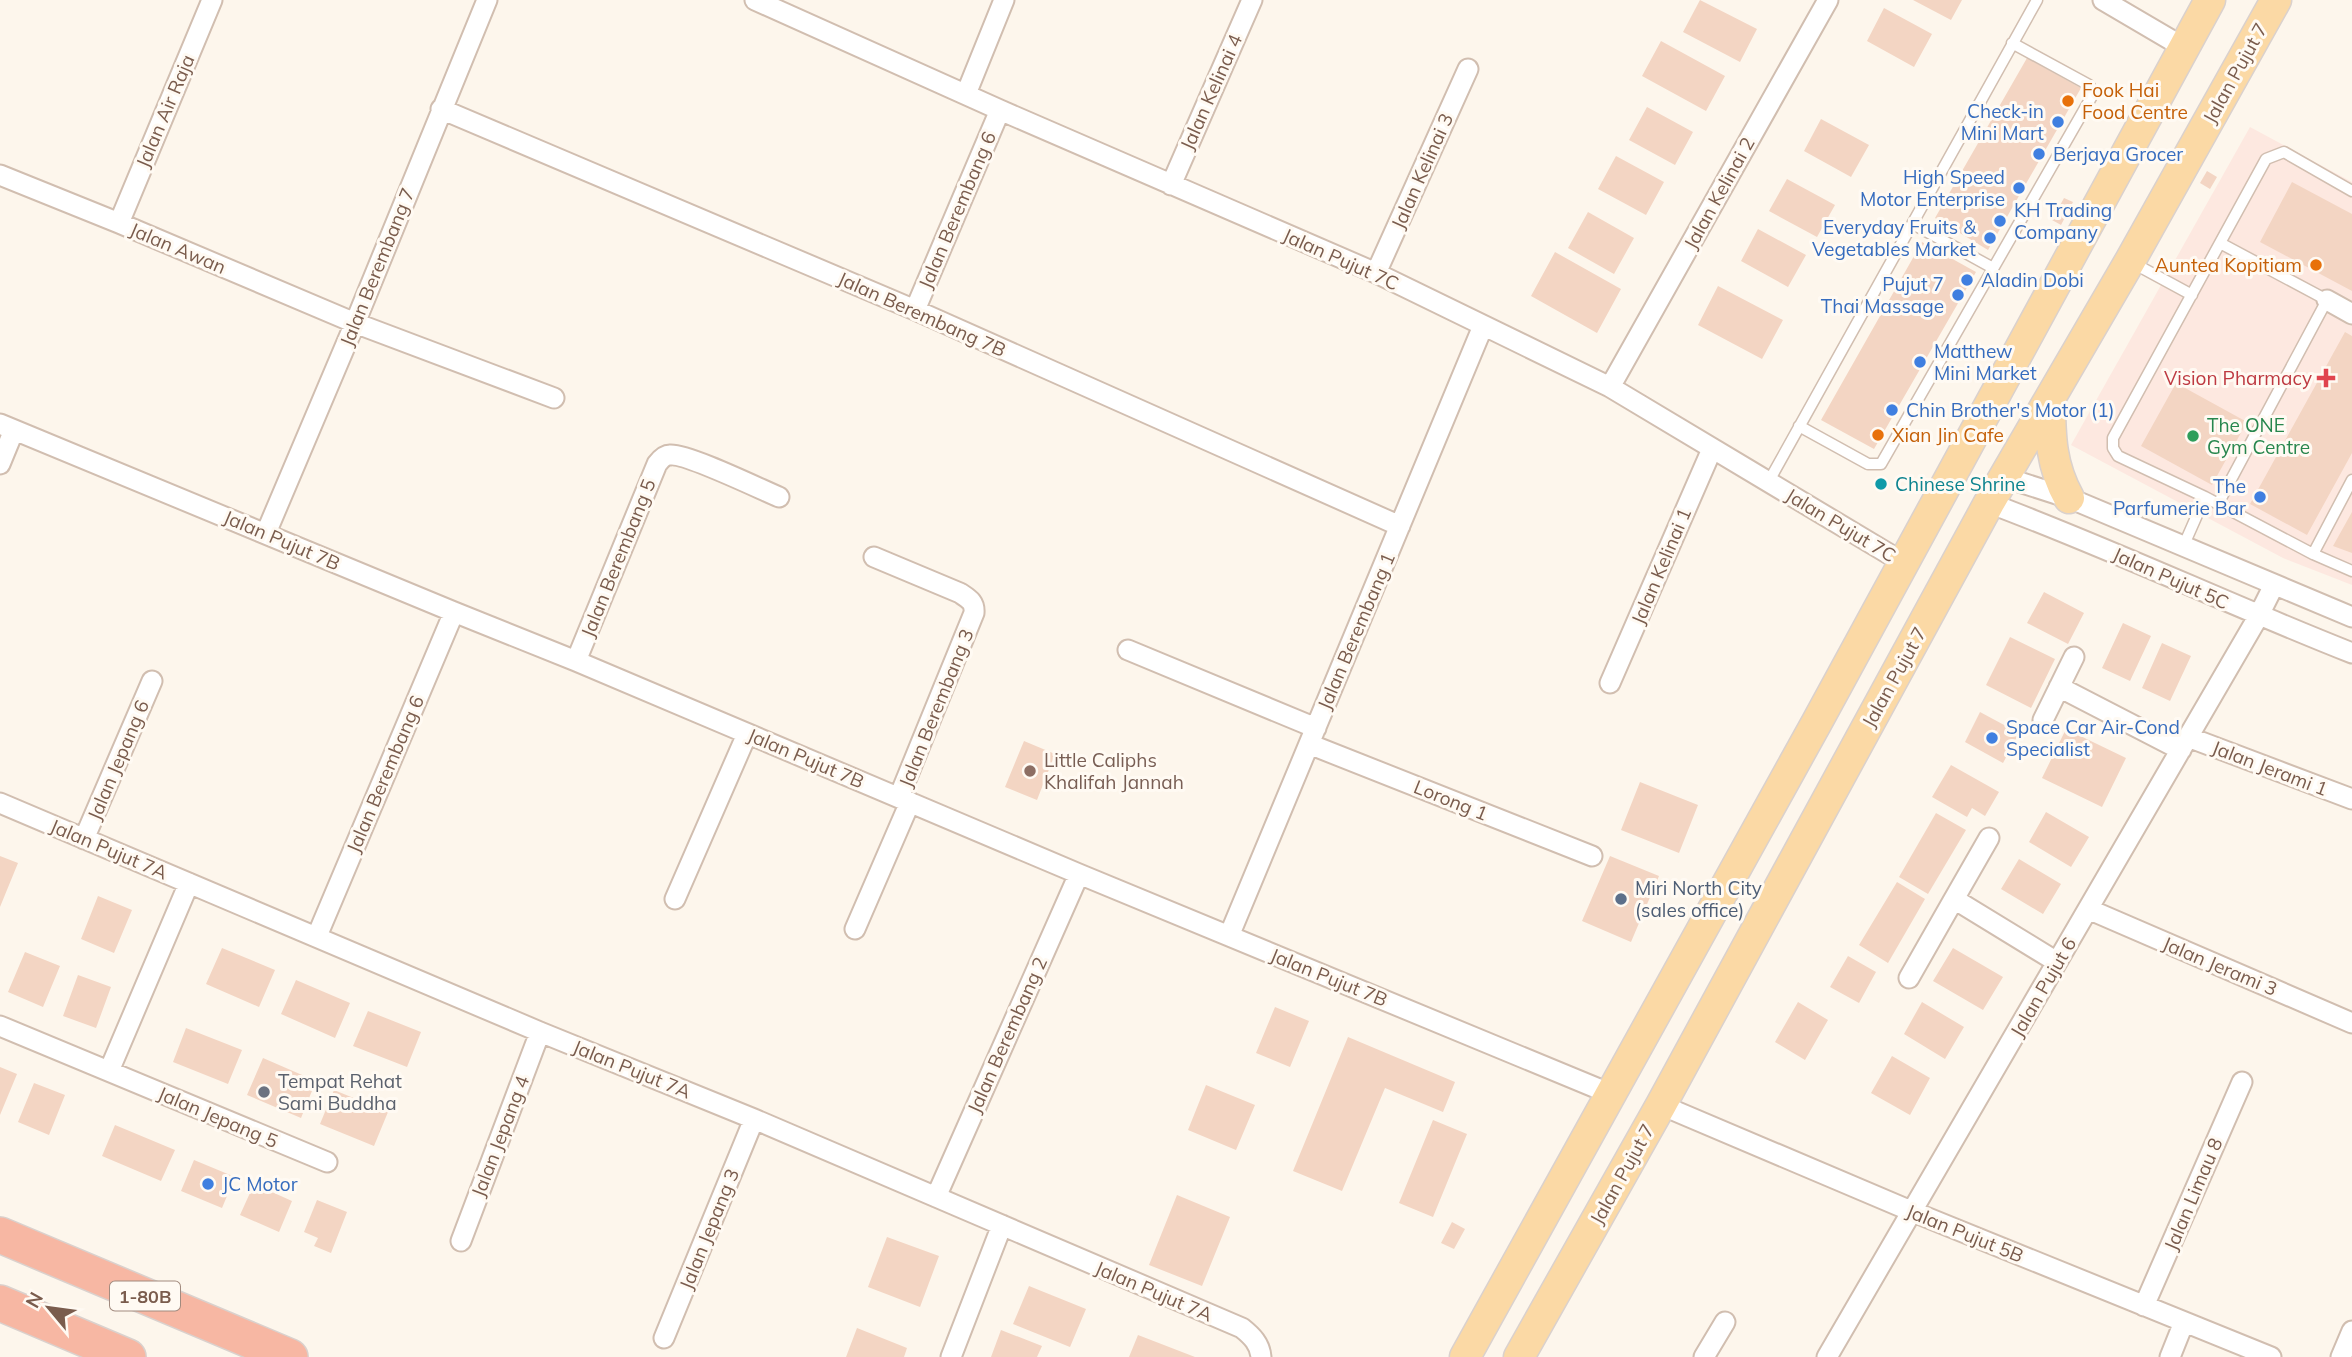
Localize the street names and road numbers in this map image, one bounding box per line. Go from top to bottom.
street label: Jalan Pujut 7 [2198,18,2272,128]
street label: Jalan Kelinai 4 [1175,30,1247,154]
street label: Jalan Air Raja [130,51,200,171]
street label: Jalan Kelinai 3 [1386,109,1458,233]
street label: Jalan Berembang 6 [913,128,1001,292]
street label: Jalan Kelinai 2 [1678,133,1760,253]
street label: Jalan Berembang 7 [334,184,420,350]
street label: Jalan Awan [126,217,230,279]
street label: Jalan Pujut 7C [1279,223,1403,295]
street label: Jalan Berembang 7B [834,266,1010,362]
street label: Jalan Berembang 5 [575,475,661,641]
street label: Jalan Pujut 7C [1782,483,1900,567]
street label: Jalan Kelinai 1 [1626,504,1696,628]
street label: Jalan Pujut 7B [220,505,344,575]
street label: Jalan Pujut 5C [2109,542,2233,614]
street label: Jalan Berembang 1 [1312,549,1400,713]
street label: Jalan Pujut 7 [1857,622,1931,732]
street label: Jalan Berembang 3 [893,625,979,791]
street label: Jalan Berembang 6 [341,692,429,856]
street label: Jalan Jepang 6 [82,696,154,824]
street label: Jalan Pujut 7B [744,723,868,793]
street label: Jalan Jerami 1 [2209,735,2331,801]
street label: Lorong 1 [1410,774,1492,826]
street label: Jalan Pujut 7A [47,813,171,885]
street label: Jalan Jerami 3 [2159,931,2281,1001]
street label: Jalan Pujut 6 [2005,933,2081,1041]
street label: Jalan Pujut 7B [1267,943,1391,1011]
street label: Jalan Berembang 2 [962,953,1052,1117]
street label: Jalan Pujut 7A [569,1034,695,1104]
street label: Jalan Jepang 4 [466,1072,534,1200]
street label: Jalan Jepang 5 [154,1081,282,1153]
street label: Jalan Pujut 7 [1585,1119,1659,1229]
street label: Jalan Limau 8 [2159,1134,2227,1254]
street label: Jalan Jepang 3 [674,1165,744,1293]
street label: Jalan Pujut 5B [1903,1199,2027,1267]
street label: Jalan Pujut 7A [1092,1255,1216,1327]
road number: 1-80B [110,1282,180,1310]

